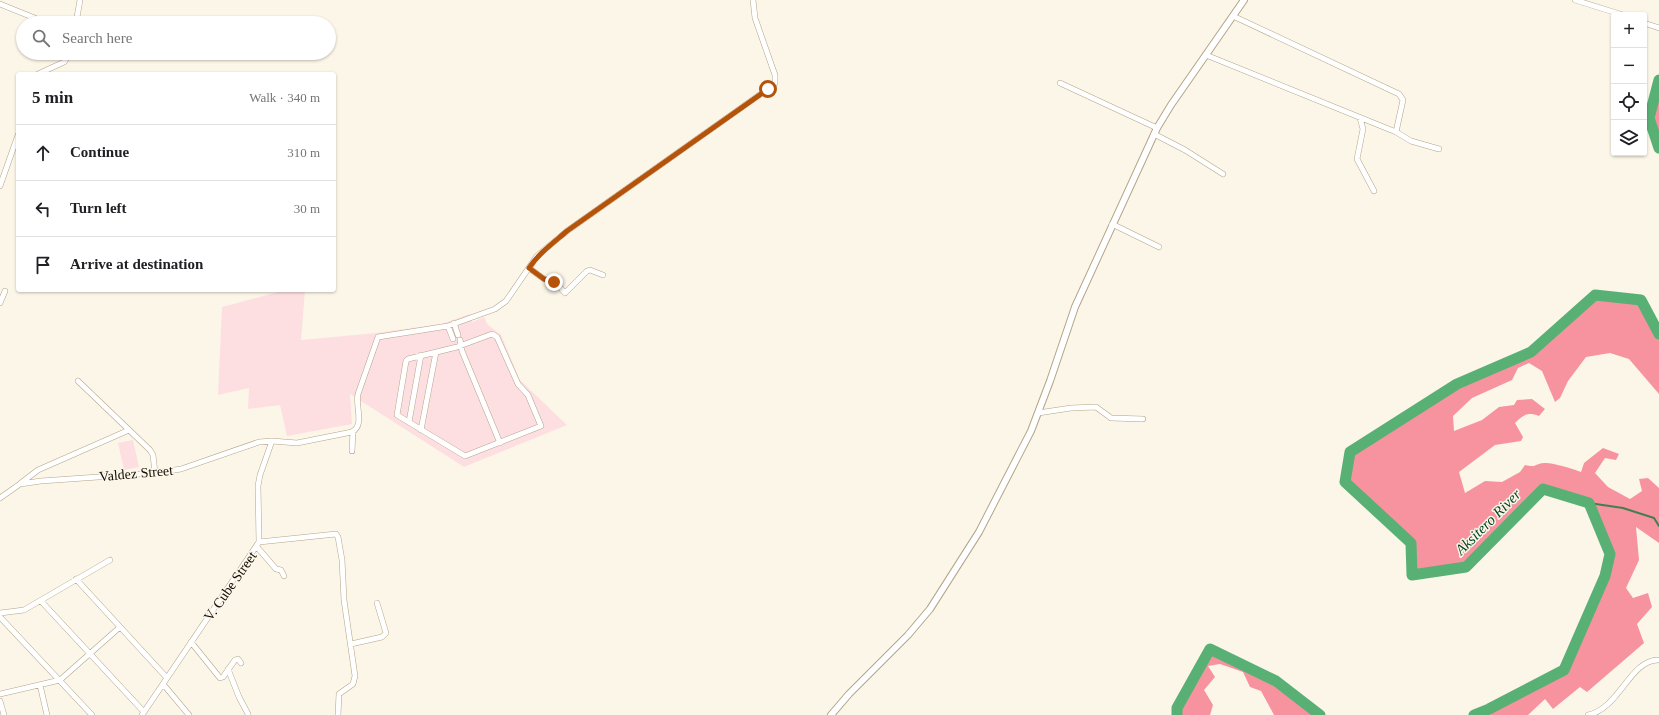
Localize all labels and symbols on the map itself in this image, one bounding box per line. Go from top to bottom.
route start [759,80,777,98]
route end [545,273,563,291]
street label: Valdez Street [98,463,174,484]
water label: Aksitero River [1451,486,1524,559]
street label: V. Cube Street [201,549,260,624]

